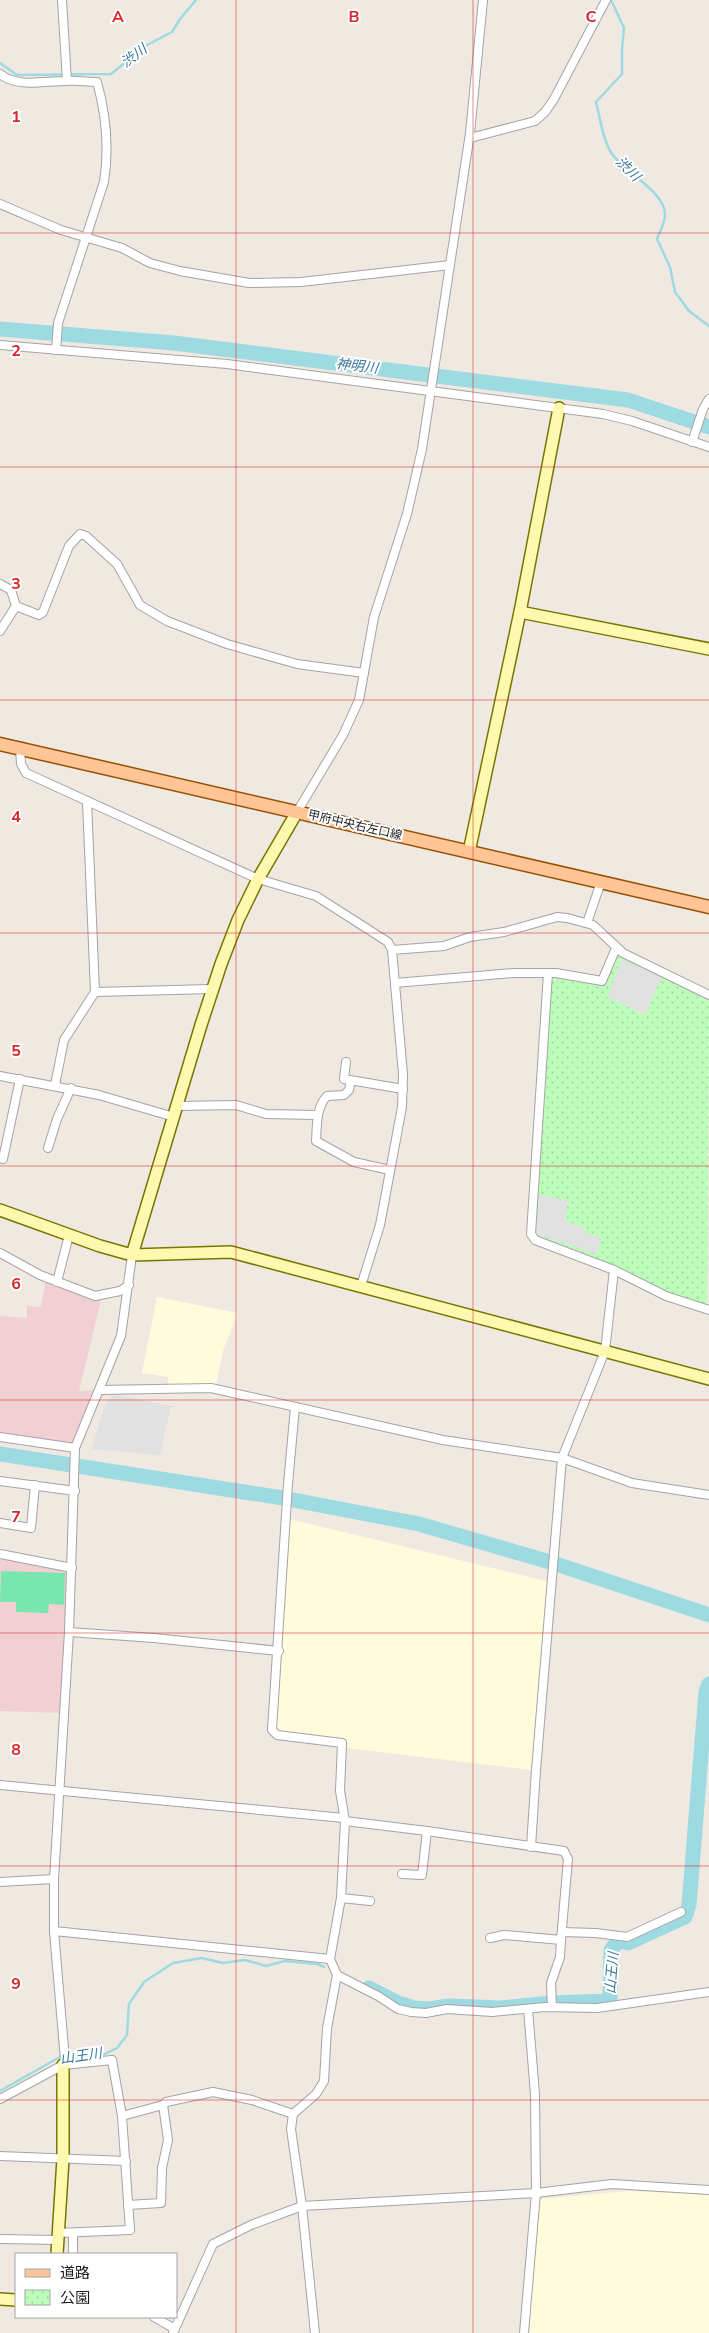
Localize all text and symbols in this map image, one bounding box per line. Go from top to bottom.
text: A [112,6,124,28]
text: B [348,6,360,28]
text: C [586,6,597,28]
water label: 渋川 [117,39,152,72]
text: 1 [11,106,21,128]
water label: 渋川 [611,152,646,187]
text: 2 [11,340,21,362]
water label: 神明川 [335,354,381,378]
text: 3 [11,573,21,595]
text: 4 [11,806,21,828]
street label: 甲府中央右左口線 [306,806,404,844]
text: 5 [11,1040,21,1062]
text: 6 [11,1273,21,1295]
text: 7 [11,1506,21,1528]
text: 8 [11,1739,21,1761]
water label: 山王川 [601,1949,623,1995]
text: 9 [11,1973,21,1995]
water label: 山王川 [59,2043,105,2068]
legend [15,2253,178,2318]
text: 道路 [60,2263,90,2283]
text: 公園 [60,2288,90,2308]

